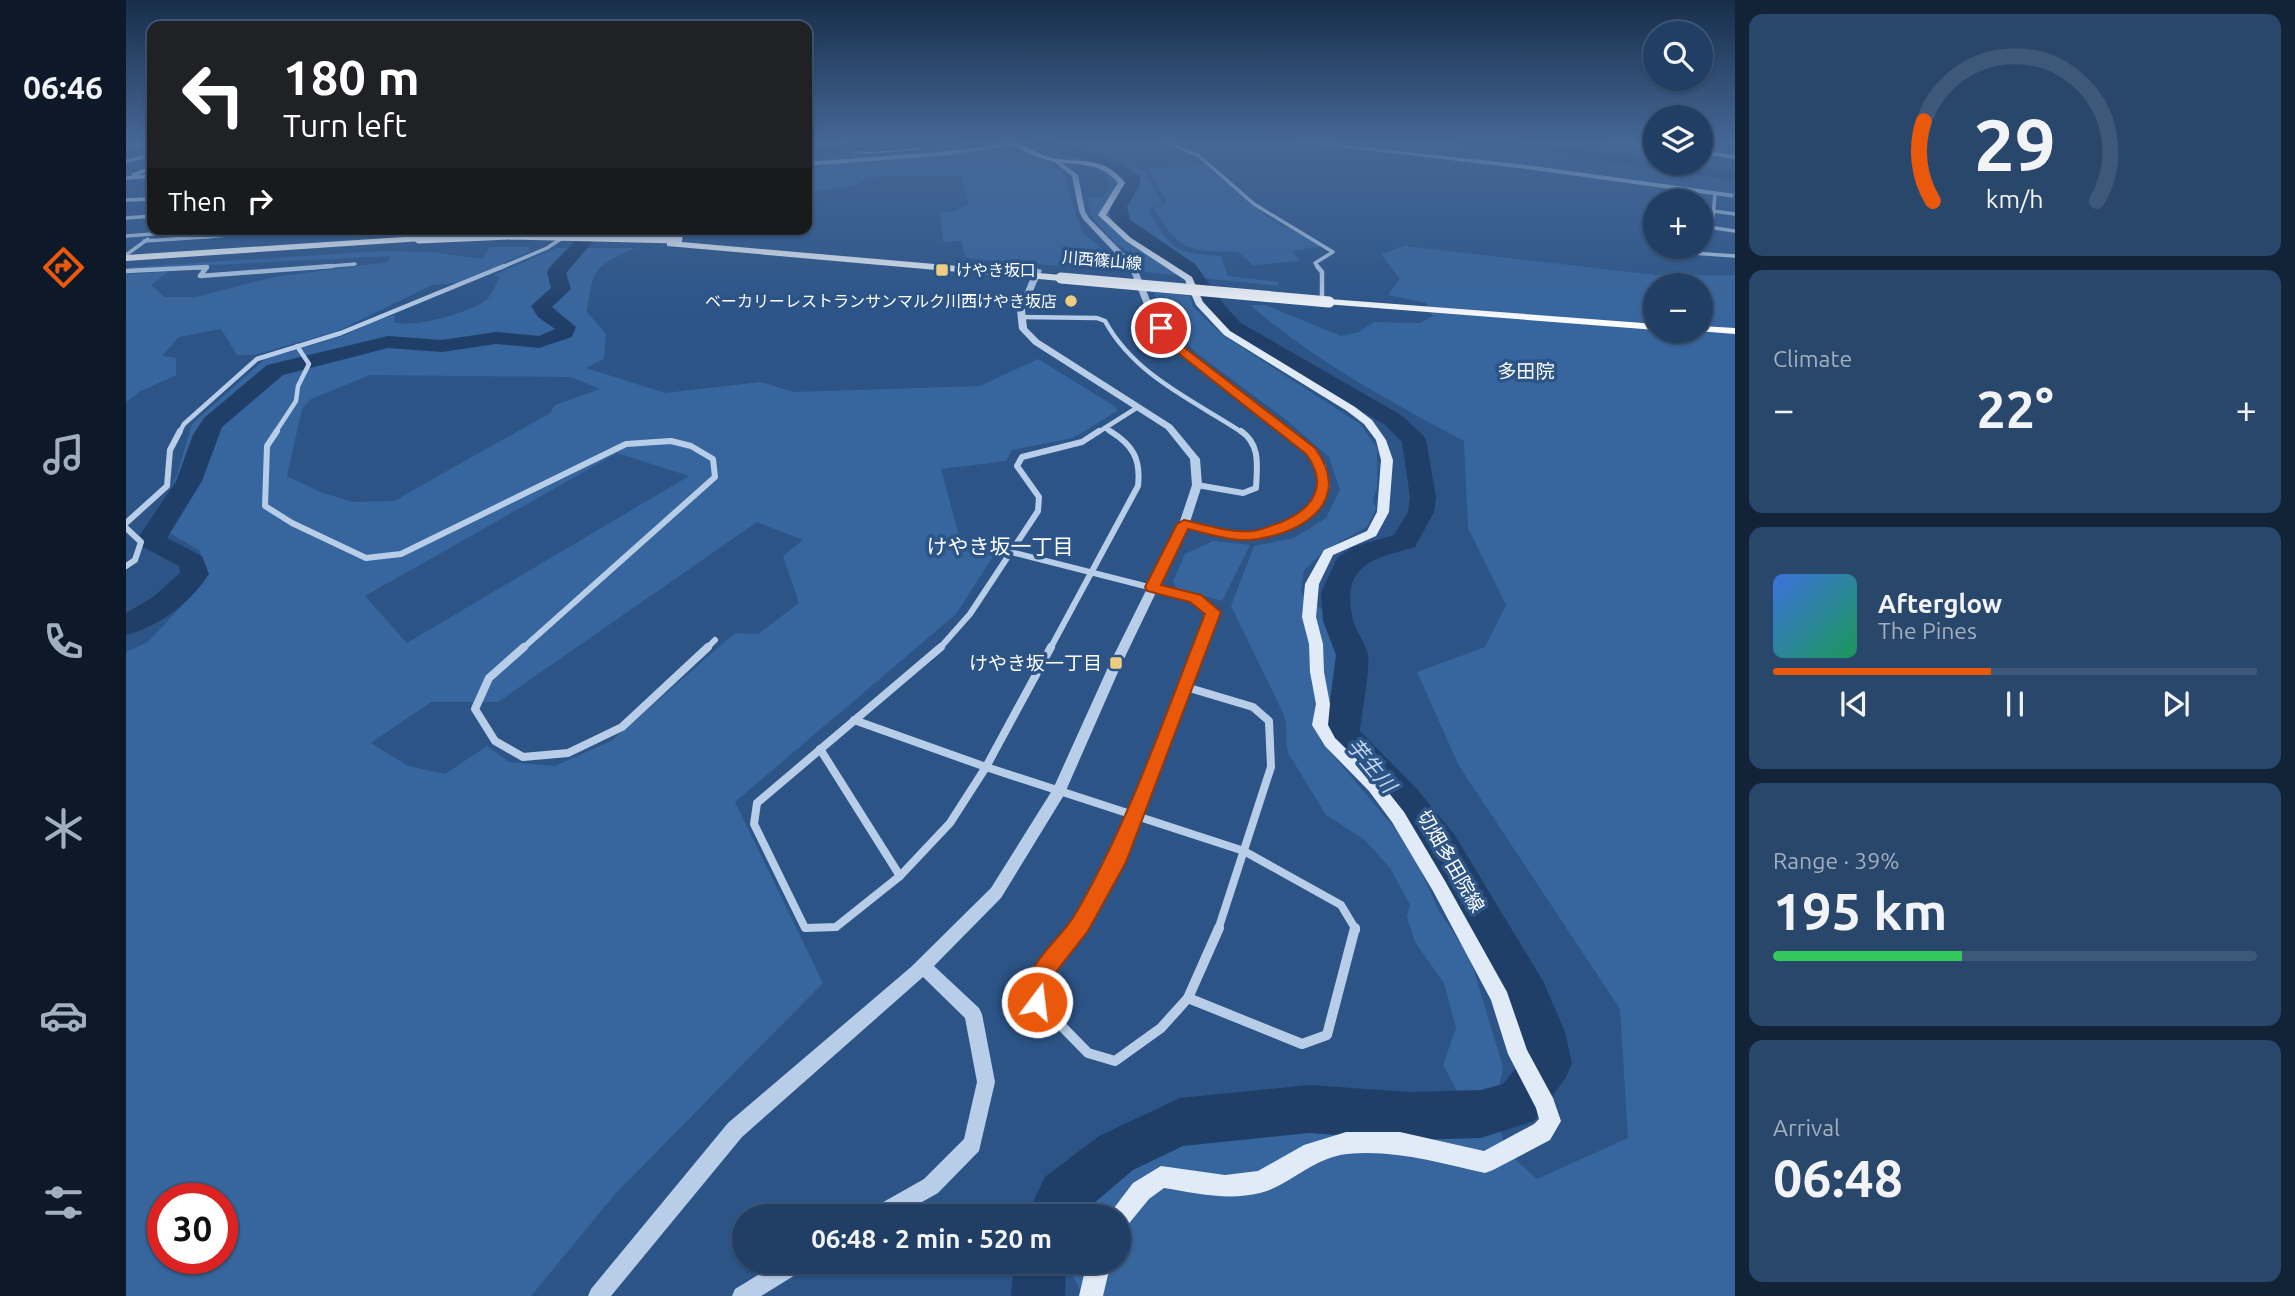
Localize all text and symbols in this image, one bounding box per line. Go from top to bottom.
map controls [1643,21,1713,343]
button: search [1643,21,1713,91]
icon: left [168,49,259,140]
text: 180 m [283,49,420,104]
text: 06:46 [23,69,103,105]
text: 29 [1974,104,2056,186]
button: layers [1643,105,1713,175]
text: Turn left [283,107,407,143]
icon: right [241,182,279,220]
text: km/h [1986,185,2044,213]
text: Then [168,187,227,216]
button: + [1643,189,1713,259]
icon: directions [39,243,88,292]
street label: 川西篠山線 [1061,248,1143,272]
place label: けやき坂口 [956,261,1036,279]
marker: けやき坂口 [934,262,950,278]
button: − [1643,273,1713,343]
place label: ベーカリーレストランサンマルク川西けやき坂店 [705,292,1057,310]
marker: ベーカリーレストランサンマルク川西けやき坂店 [1063,293,1079,309]
pin [1131,298,1191,358]
icon: arrive [1142,309,1180,347]
text: Climate [1773,346,1852,371]
district label: 多田院 [1497,360,1555,382]
text: 22° [1976,380,2054,438]
text: − [1773,388,1794,430]
text: + [2236,388,2257,430]
icon: music [39,430,88,479]
district label: けやき坂一丁目 [927,534,1074,558]
text: Afterglow [1878,589,2002,618]
icon: phone [39,617,88,666]
text: The Pines [1878,618,1977,643]
place label: けやき坂一丁目 [969,652,1102,674]
marker: けやき坂一丁目 [1108,655,1124,671]
icon: previous [1835,685,1873,723]
icon: pause [1996,685,2034,723]
icon: next [2157,685,2195,723]
water label: 芋生川 [1343,733,1403,798]
icon: climate [39,804,88,853]
street label: 切畑多田院線 [1413,806,1489,916]
text: Range · 39% [1773,848,1900,873]
text: 195 km [1773,882,1947,940]
position arrow [1000,965,1074,1039]
icon: car [39,991,88,1040]
text: Arrival [1773,1115,1840,1140]
text: 06:48 [1773,1149,1903,1207]
icon: filters [39,1178,88,1227]
speed limit sign: 30 [147,1183,238,1274]
text: 06:48 · 2 min · 520 m [811,1224,1052,1253]

